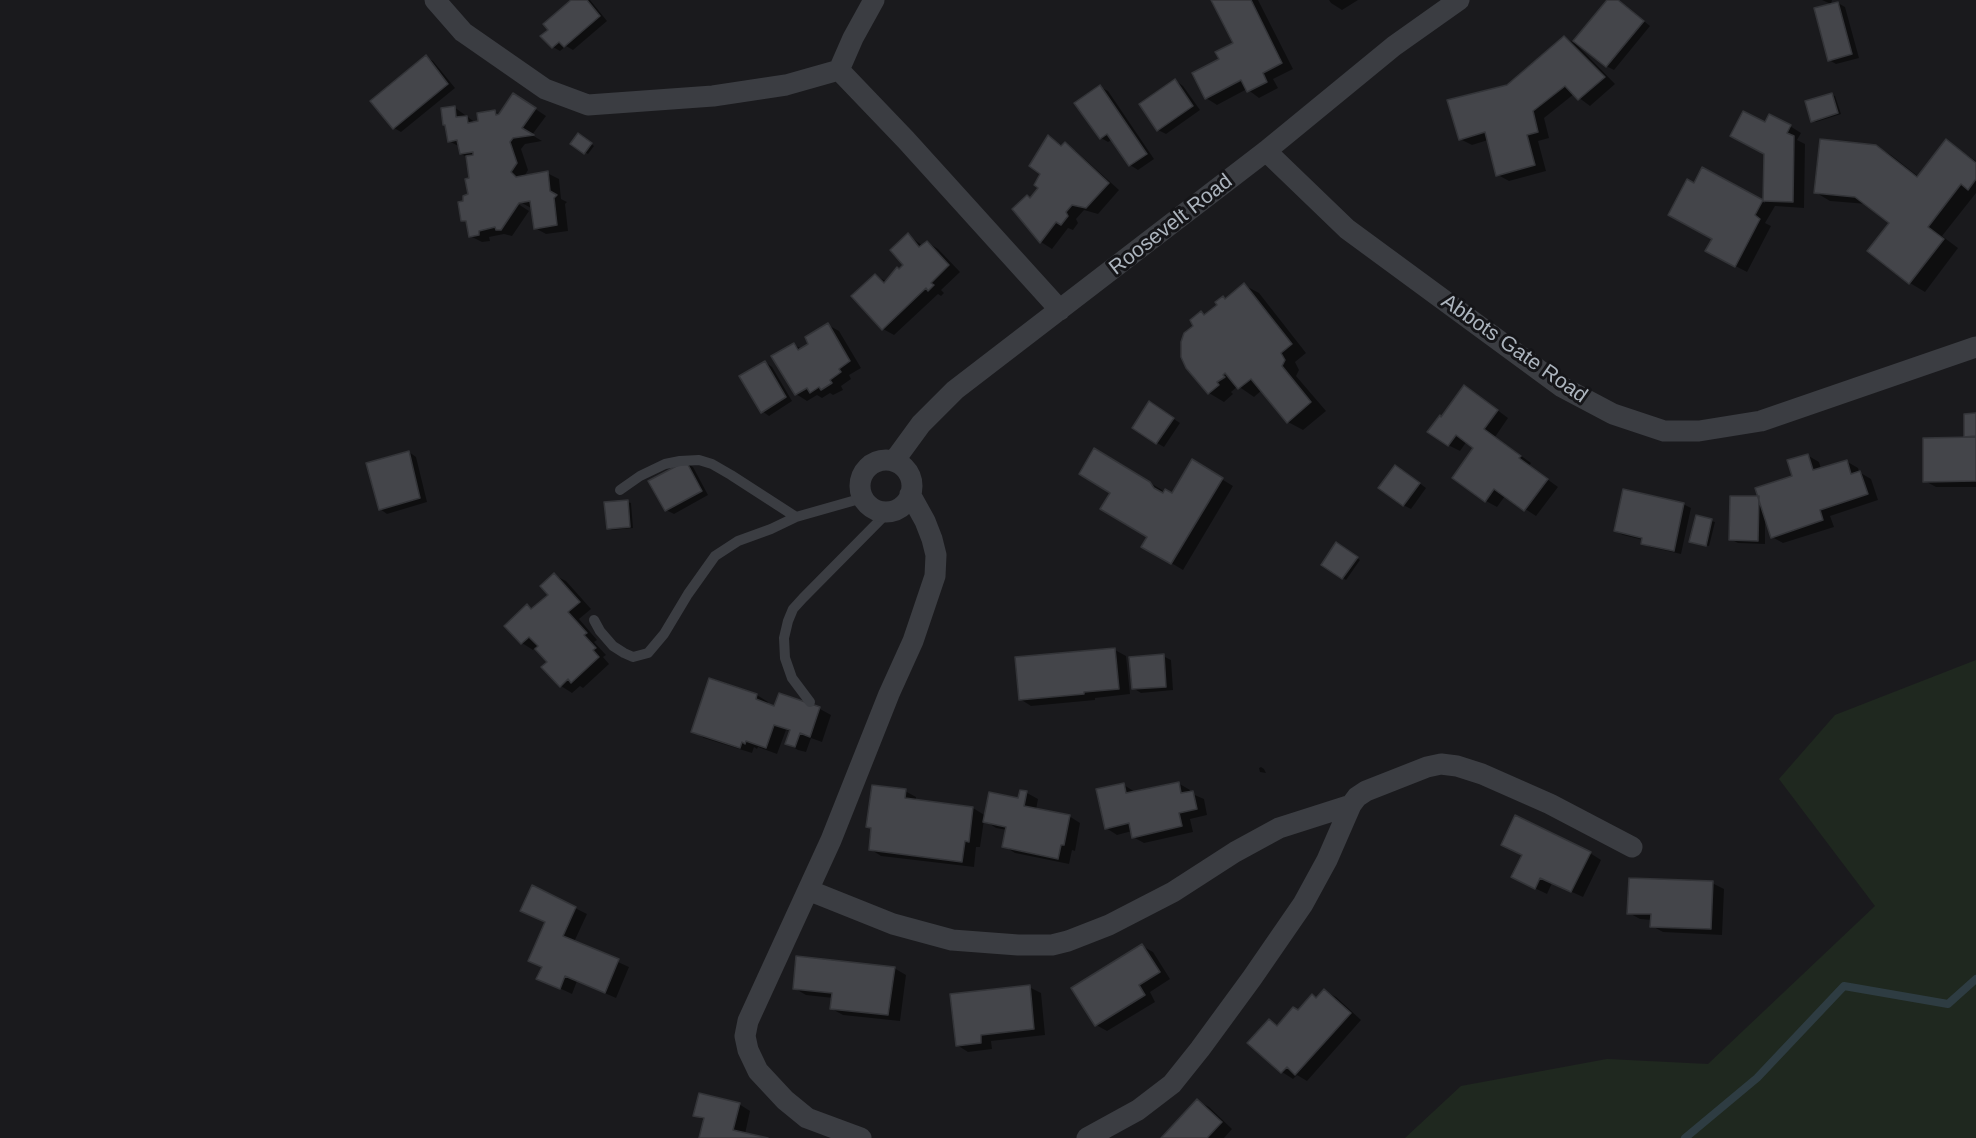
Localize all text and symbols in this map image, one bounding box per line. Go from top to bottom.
street label: Roosevelt Road [1104,169,1238,281]
street label: Abbots Gate Road [1436,289,1592,409]

